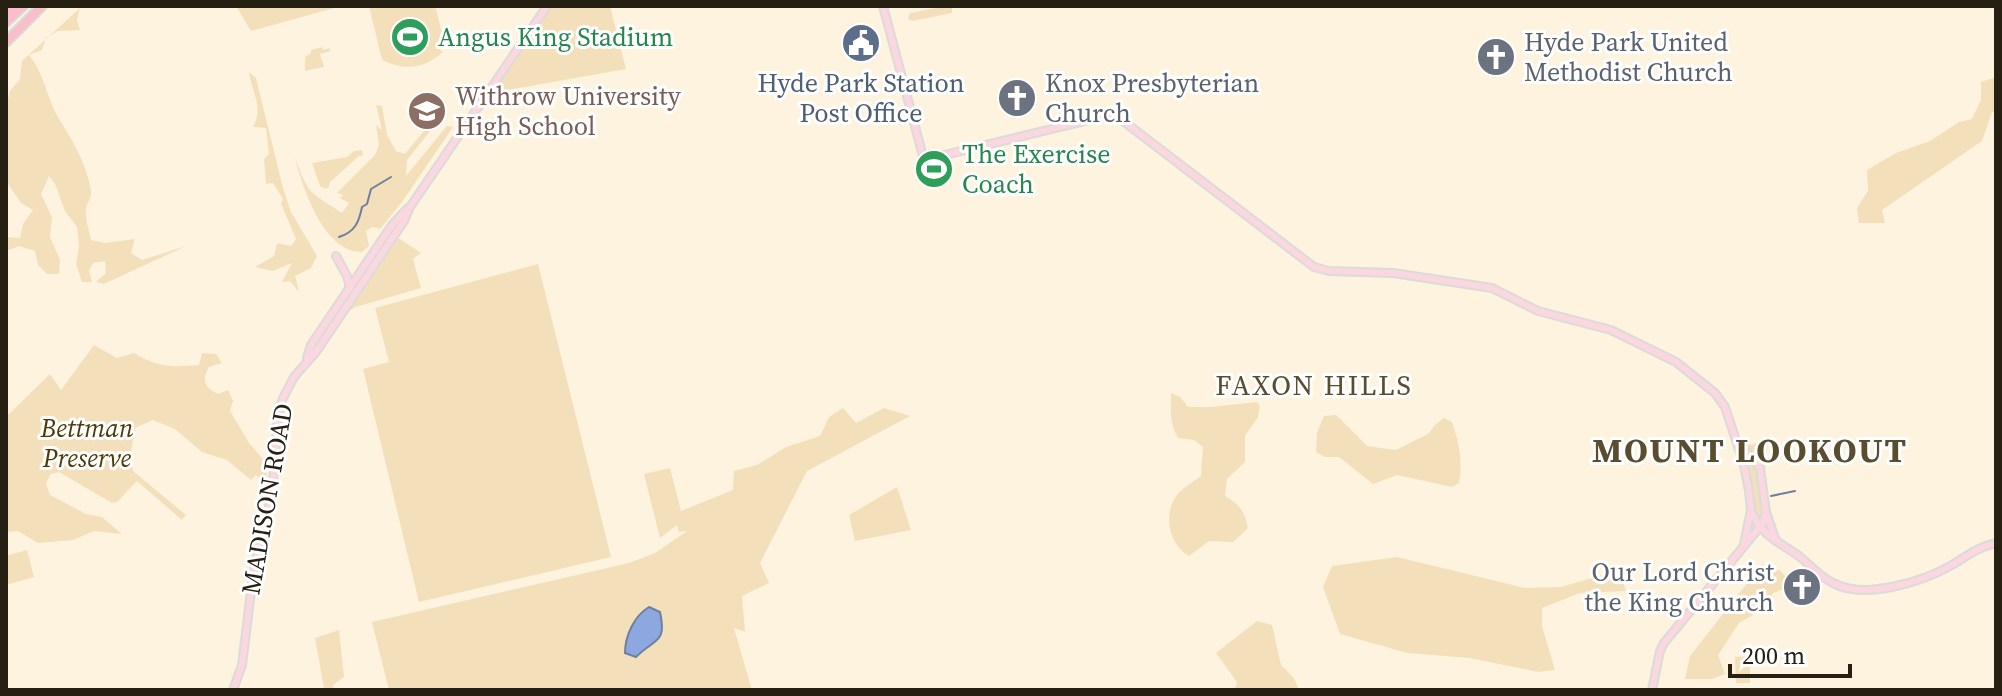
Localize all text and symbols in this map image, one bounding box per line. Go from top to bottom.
sports icon: Angus King Stadium [389,16,431,58]
place label: Angus King Stadium [438,19,673,55]
public building icon: Hyde Park Station Post Office [840,22,882,64]
place label: Hyde Park United Methodist Church [1524,24,1733,90]
church icon: Hyde Park United Methodist Church [1475,36,1517,78]
place label: Hyde Park Station Post Office [758,65,964,131]
place label: Knox Presbyterian Church [1045,65,1259,131]
church icon: Knox Presbyterian Church [996,77,1038,119]
place label: Withrow University High School [455,78,682,144]
school or university icon: Withrow University High School [406,90,448,132]
place label: The Exercise Coach [962,136,1110,202]
sports icon: The Exercise Coach [913,148,955,190]
district label: FAXON HILLS [1215,366,1413,404]
street label: MADISON ROAD [232,401,302,597]
park label: Bettman Preserve [39,410,134,476]
district label: MOUNT LOOKOUT [1592,427,1908,473]
place label: Our Lord Christ the King Church [1584,554,1775,620]
church icon: Our Lord Christ the King Church [1781,566,1823,608]
scale bar [1730,628,1850,678]
text: 200 m [1742,639,1805,672]

